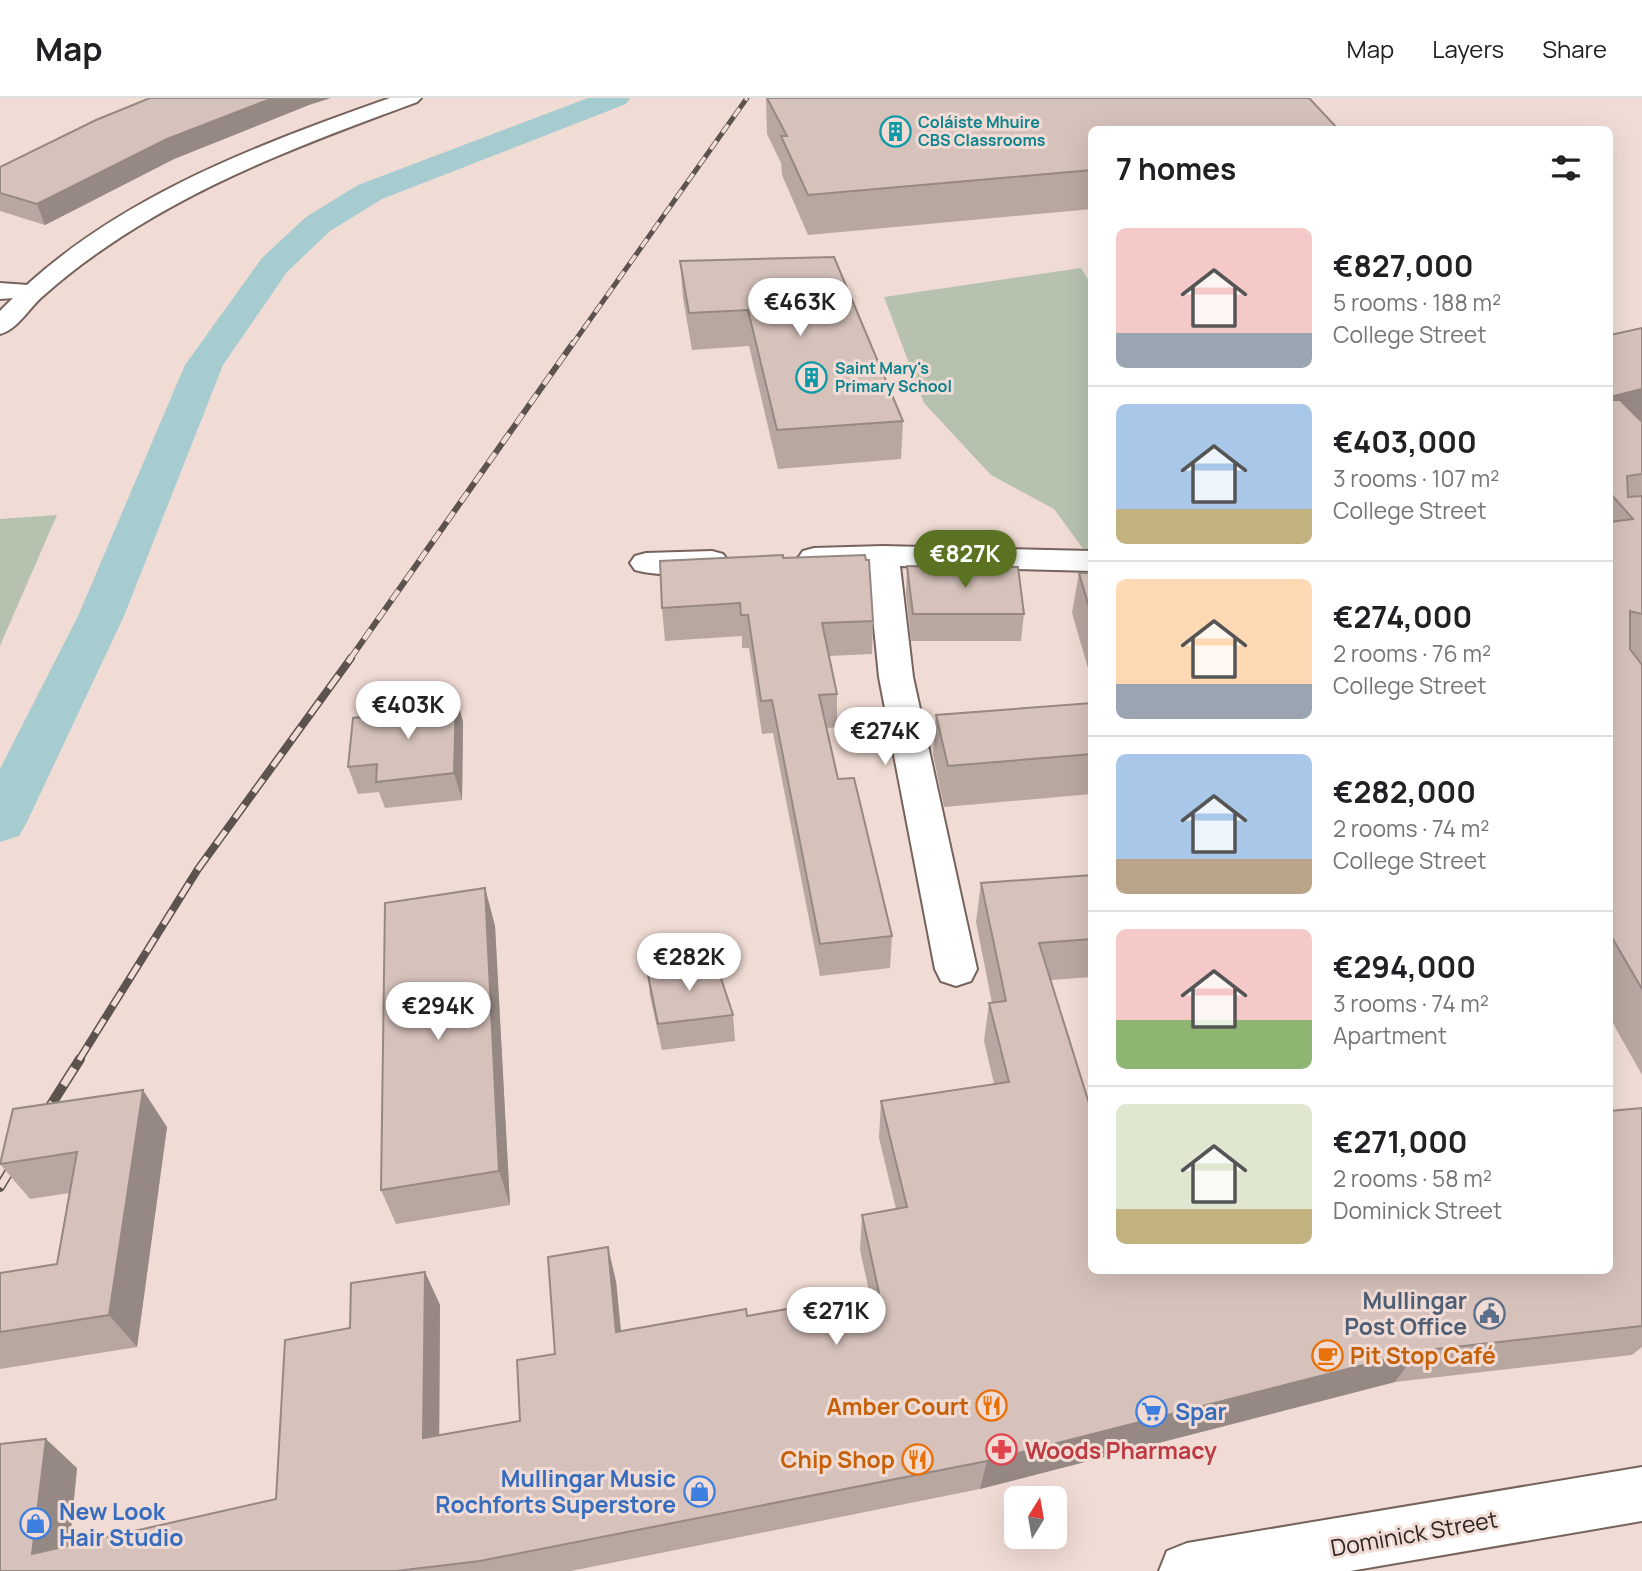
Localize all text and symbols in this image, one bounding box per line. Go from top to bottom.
text: Map [35,26,103,71]
text: Map [1347,32,1394,65]
text: Layers [1432,32,1504,65]
text: Share [1542,32,1607,65]
place label: Coláiste Mhuire CBS Classrooms [918,111,1046,151]
building icon: Coláiste Mhuire CBS Classrooms [878,114,912,148]
text: 7 homes [1116,148,1236,189]
icon: filters [1547,149,1585,187]
text: €827,000 [1333,245,1474,286]
icon: home [1172,256,1256,340]
pin: €463K [751,278,849,338]
text: €463K [764,285,836,317]
text: 5 rooms · 188 m² [1333,286,1501,318]
text: College Street [1333,318,1486,350]
place label: Saint Mary's Primary School [835,357,952,397]
building icon: Saint Mary's Primary School [795,360,829,394]
text: €403,000 [1333,421,1477,462]
icon: home [1172,432,1256,516]
text: 3 rooms · 107 m² [1333,462,1499,494]
text: College Street [1333,494,1486,526]
pin: €827K [916,531,1014,590]
text: €827K [930,537,1000,569]
text: €274,000 [1333,596,1472,637]
icon: home [1172,607,1256,691]
text: 2 rooms · 76 m² [1333,637,1491,669]
text: College Street [1333,669,1486,701]
pin: €403K [359,682,457,741]
text: €403K [372,688,444,720]
pin: €274K [836,708,934,767]
text: €274K [850,714,920,746]
text: €282,000 [1333,771,1476,812]
icon: home [1172,782,1256,866]
text: 2 rooms · 74 m² [1333,812,1489,844]
text: College Street [1333,844,1486,876]
pin: €282K [640,934,738,993]
text: €282K [653,940,725,972]
text: €294,000 [1333,946,1476,987]
icon: home [1172,957,1256,1041]
pin: €294K [389,982,487,1042]
text: 3 rooms · 74 m² [1333,987,1489,1019]
text: €294K [402,989,474,1021]
text: Apartment [1333,1019,1447,1051]
text: €271,000 [1333,1121,1468,1162]
icon: home [1172,1132,1256,1216]
text: 2 rooms · 58 m² [1333,1162,1492,1194]
text: Dominick Street [1333,1194,1502,1226]
place label: Mullingar Post Office [1344,1284,1467,1342]
pin: €271K [787,1288,885,1347]
text: €271K [803,1294,869,1326]
public building icon: Mullingar Post Office [1473,1296,1507,1330]
cafe icon: Pit Stop Café [1310,1338,1344,1372]
place label: Pit Stop Café [1350,1339,1496,1371]
restaurant icon: Amber Court [975,1389,1009,1423]
place label: Amber Court [826,1390,969,1422]
supermarket icon: Spar [1135,1394,1169,1428]
place label: Spar [1175,1395,1227,1427]
pharmacy icon: Woods Pharmacy [985,1433,1019,1467]
place label: Woods Pharmacy [1025,1434,1217,1466]
restaurant icon: Chip Shop [901,1442,935,1476]
place label: Chip Shop [781,1443,895,1475]
place label: Mullingar Music Rochforts Superstore [435,1462,676,1520]
shop icon: Mullingar Music Rochforts Superstore [682,1474,716,1508]
north arrow [1004,1486,1068,1549]
map controls [1004,1486,1067,1549]
place label: New Look Hair Studio [59,1495,183,1553]
street label: Dominick Street [1328,1503,1500,1563]
shop icon: New Look Hair Studio [19,1507,53,1541]

